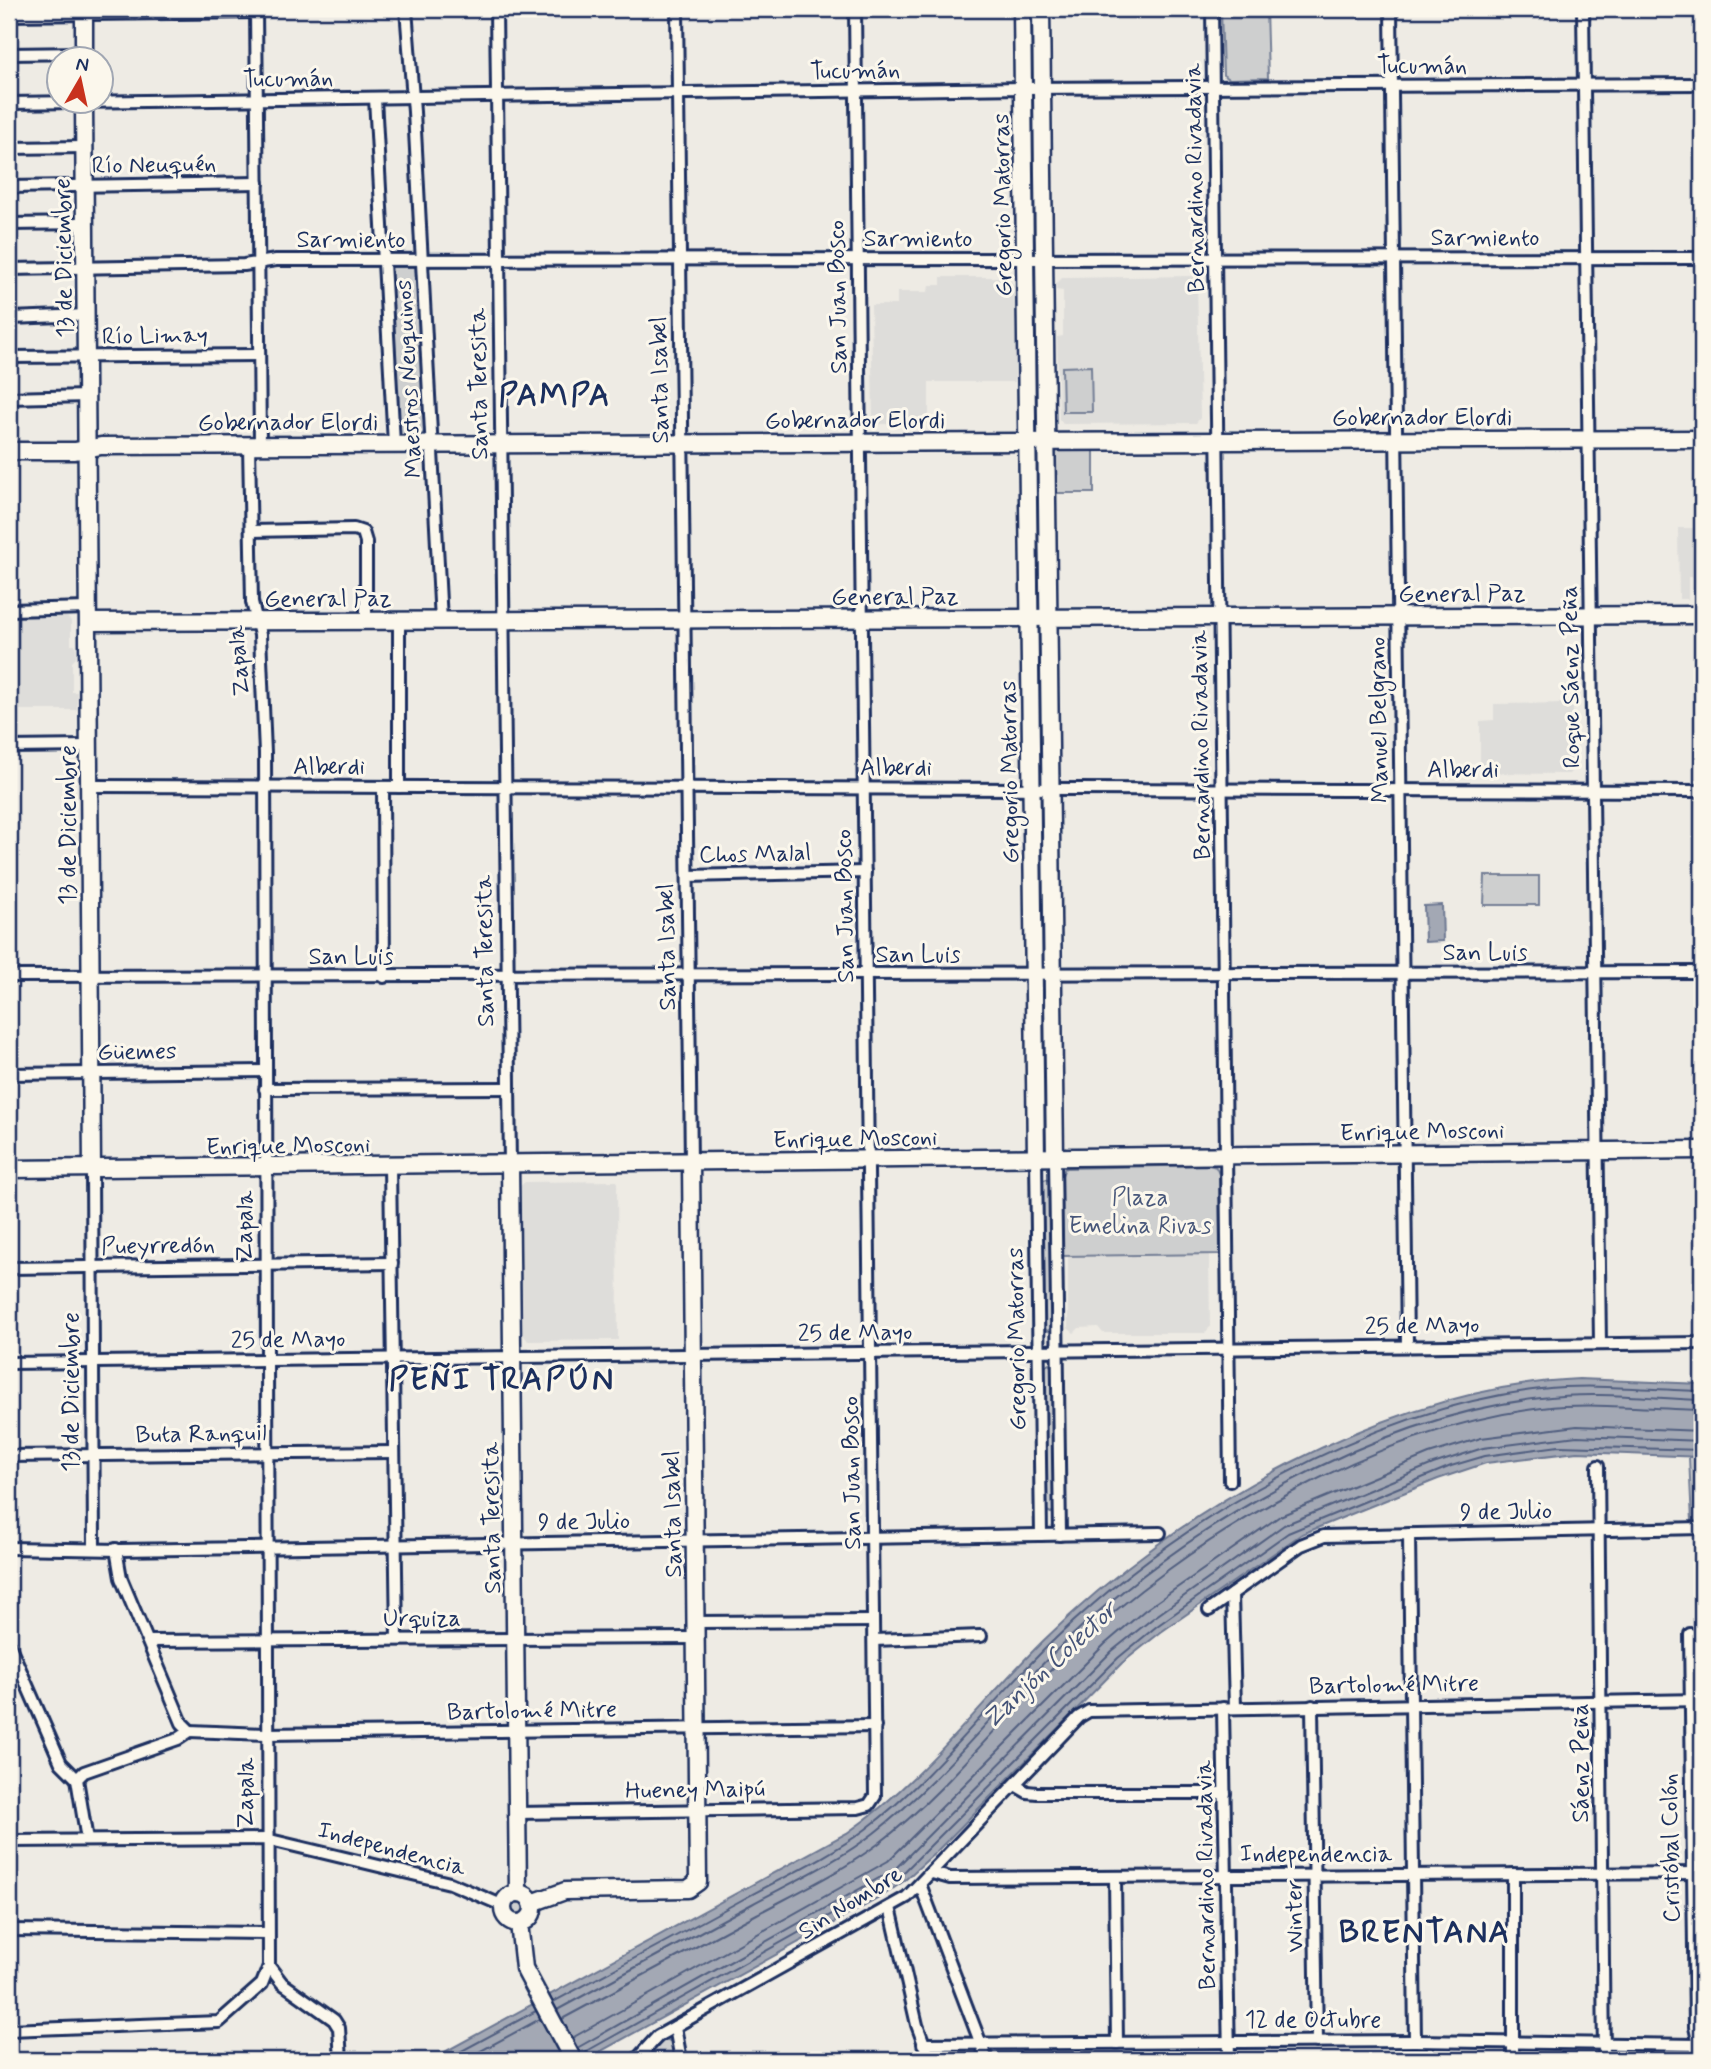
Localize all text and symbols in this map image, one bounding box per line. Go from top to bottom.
north arrow [46,46,116,116]
text: N [74,51,91,78]
street label: Tucumán [1377,51,1467,82]
street label: Tucumán [810,55,900,88]
street label: Bernardino Rivadavia [1178,62,1213,293]
street label: Tucumán [243,63,333,96]
street label: Gregorio Matorras [986,113,1023,297]
street label: Río Neuquén [91,149,217,182]
street label: 13 de Diciembre [48,178,81,338]
street label: San Juan Bosco [822,220,855,374]
street label: Sarmiento [1430,223,1540,254]
street label: Sarmiento [863,224,973,255]
street label: Sarmiento [296,225,406,256]
street label: Maestros Neuquinos [389,279,430,479]
street label: Santa Teresita [463,307,496,460]
street label: Santa Isabel [644,316,677,444]
street label: Río Limay [102,320,208,353]
district label: PAMPA [499,375,611,417]
street label: Gobernador Elordi [1332,403,1512,434]
street label: Gobernador Elordi [765,406,945,437]
street label: Gobernador Elordi [198,408,378,439]
street label: General Paz [1398,579,1526,610]
street label: General Paz [831,582,959,613]
street label: General Paz [264,584,392,615]
street label: Roque Sáenz Peña [1554,585,1589,769]
street label: Zapala [221,624,258,698]
street label: Bernardino Rivadavia [1184,629,1219,860]
street label: Manuel Belgrano [1363,637,1398,803]
street label: Gregorio Matorras [993,680,1030,864]
street label: 13 de Diciembre [53,745,84,905]
street label: Alberdi [293,752,365,783]
street label: Alberdi [860,753,932,784]
street label: Alberdi [1427,755,1499,786]
street label: San Juan Bosco [829,829,862,983]
street label: Chos Malal [699,838,811,871]
street label: Santa Teresita [469,874,502,1027]
street label: Santa Isabel [651,883,684,1011]
street label: San Luis [1442,938,1528,969]
street label: San Luis [875,940,961,971]
street label: San Luis [308,942,394,973]
street label: Güemes [97,1036,177,1069]
street label: Enrique Mosconi [1339,1116,1505,1149]
street label: Enrique Mosconi [772,1123,938,1156]
street label: Enrique Mosconi [205,1130,371,1163]
park label: Plaza Emelina Rivas [1069,1183,1212,1242]
street label: Zapala [230,1190,261,1261]
street label: Pueyrredón [101,1230,215,1263]
street label: Gregorio Matorras [1000,1247,1037,1431]
street label: 25 de Mayo [1364,1310,1480,1343]
street label: 13 de Diciembre [56,1312,87,1472]
street label: 25 de Mayo [797,1317,913,1350]
street label: 25 de Mayo [230,1324,346,1357]
district label: PEÑI TRAPÚN [389,1359,615,1401]
street label: San Juan Bosco [836,1396,869,1550]
street label: Buta Ranquil [135,1418,267,1451]
street label: Santa Teresita [476,1441,509,1594]
street label: Santa Isabel [657,1450,690,1578]
street label: 9 de Julio [1460,1496,1552,1529]
street label: 9 de Julio [538,1506,630,1539]
water label: Zanjón Colector [976,1592,1127,1737]
street label: Urquiza [383,1604,461,1635]
street label: Bartolomé Mitre [1309,1669,1479,1702]
street label: Bartolomé Mitre [447,1695,617,1728]
street label: Sáenz Peña [1566,1703,1597,1823]
street label: Zapala [231,1757,262,1828]
street label: Bernardino Rivadavia [1189,1759,1224,1990]
street label: Cristóbal Colón [1655,1773,1688,1923]
street label: Hueney Maipú [625,1774,765,1807]
street label: Independencia [314,1815,470,1884]
street label: Independencia [1240,1839,1393,1870]
street label: Sin Nombre [793,1859,909,1948]
street label: Winter [1279,1879,1312,1953]
district label: BRENTANA [1339,1912,1511,1954]
street label: 12 de Octubre [1245,2005,1381,2036]

